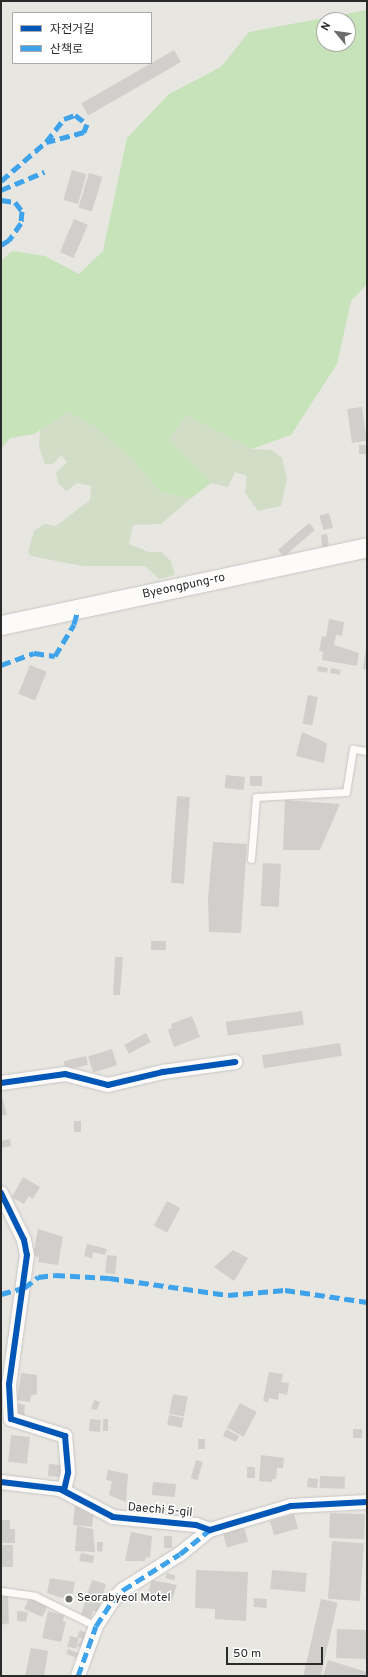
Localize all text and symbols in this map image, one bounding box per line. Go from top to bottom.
legend [12,12,152,64]
north arrow [316,12,356,52]
text: N [318,20,334,34]
text: 자전거길 [50,22,94,38]
text: 산책로 [50,42,83,58]
street label: Byeongpung-ro [141,571,227,603]
street label: Daechi 5-gil [127,1501,193,1521]
place label: Seorabyeol Motel [77,1592,171,1606]
marker: Seorabyeol Motel [64,1594,74,1604]
scale bar [228,1639,325,1665]
text: 50 m [233,1646,261,1662]

